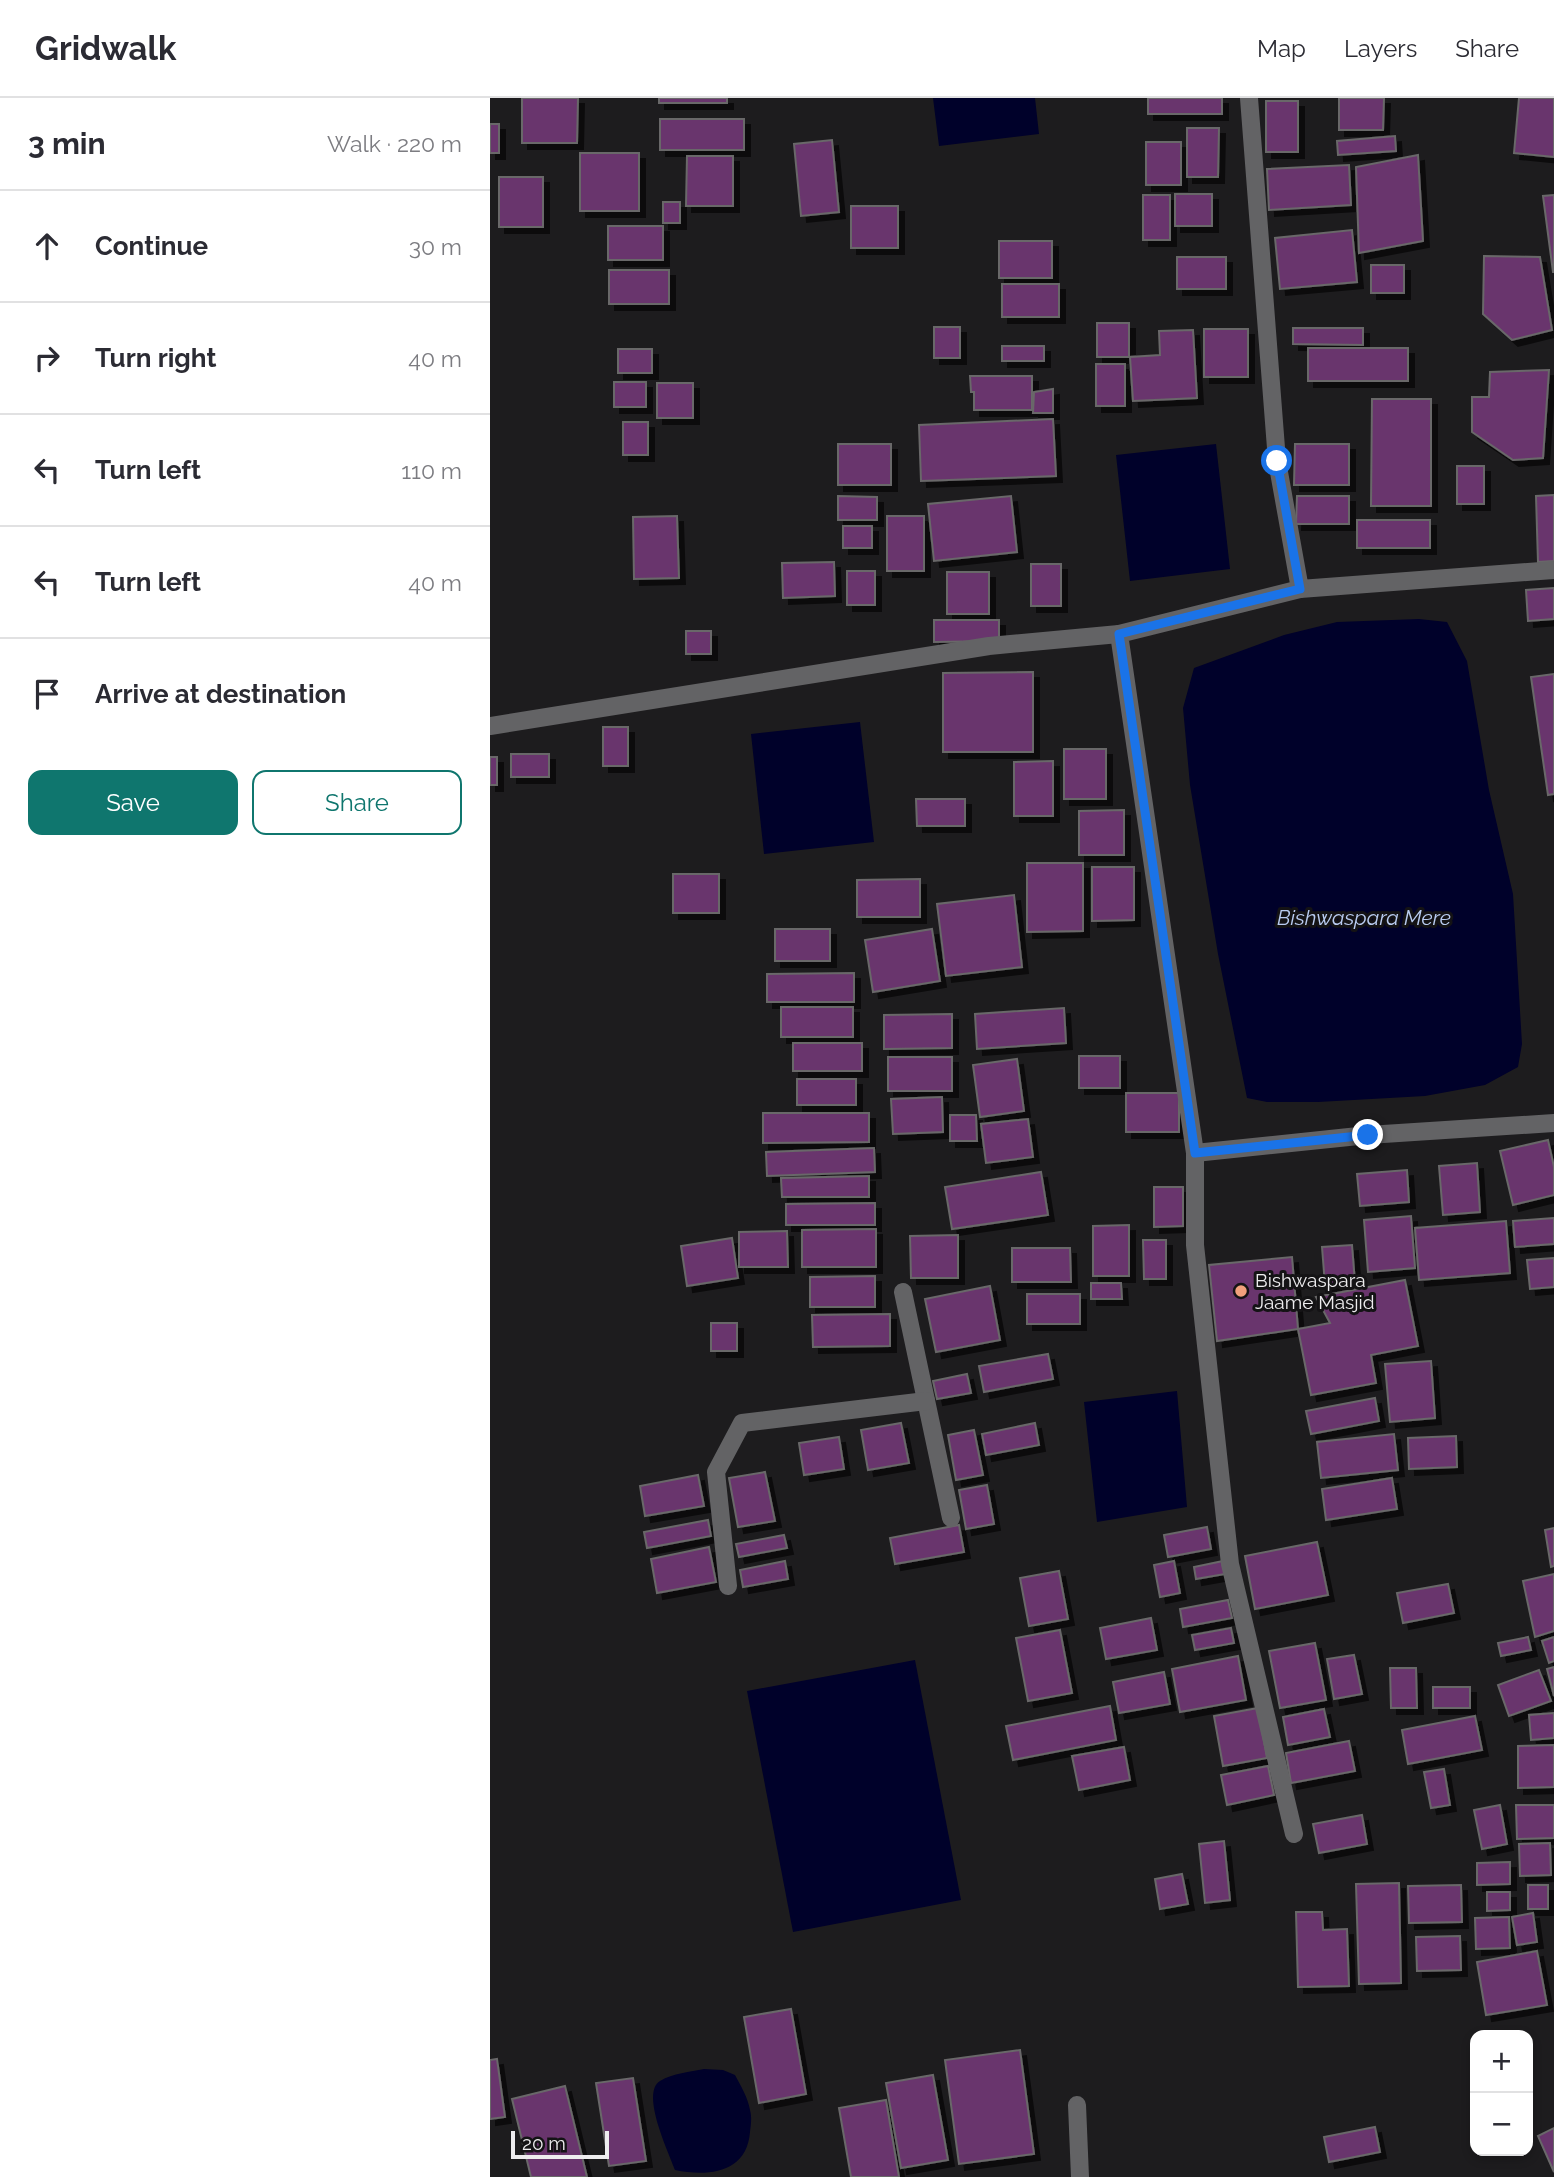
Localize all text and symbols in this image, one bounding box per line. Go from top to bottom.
text: Gridwalk [35,29,176,68]
text: Map [1257,34,1306,63]
text: Layers [1344,34,1417,63]
text: Share [1455,34,1519,63]
text: 3 min [28,126,106,161]
text: Walk · 220 m [327,130,462,157]
icon: ahead [28,227,66,265]
text: Continue [95,231,208,261]
text: 30 m [409,233,462,260]
icon: right [28,339,66,377]
text: Turn right [95,343,216,373]
text: 40 m [408,345,462,372]
route start [1261,445,1292,476]
icon: left [28,451,66,489]
text: Turn left [95,455,201,485]
text: 110 m [401,457,462,484]
icon: left [28,563,66,601]
text: Turn left [95,567,201,597]
text: 40 m [408,569,462,596]
icon: arrive [28,675,66,713]
text: Arrive at destination [95,679,346,709]
button: Save [28,770,238,835]
button: Share [252,770,462,835]
water label: Bishwaspara Mere [1277,905,1451,930]
route end [1352,1119,1383,1150]
place label: Bishwaspara Jaame Masjid [1255,1269,1374,1313]
marker: Bishwaspara Jaame Masjid [1233,1283,1249,1299]
map controls [1470,2030,1533,2156]
button: + [1470,2030,1533,2093]
button: − [1470,2093,1533,2156]
scale bar [511,2128,609,2160]
text: 20 m [522,2132,566,2154]

